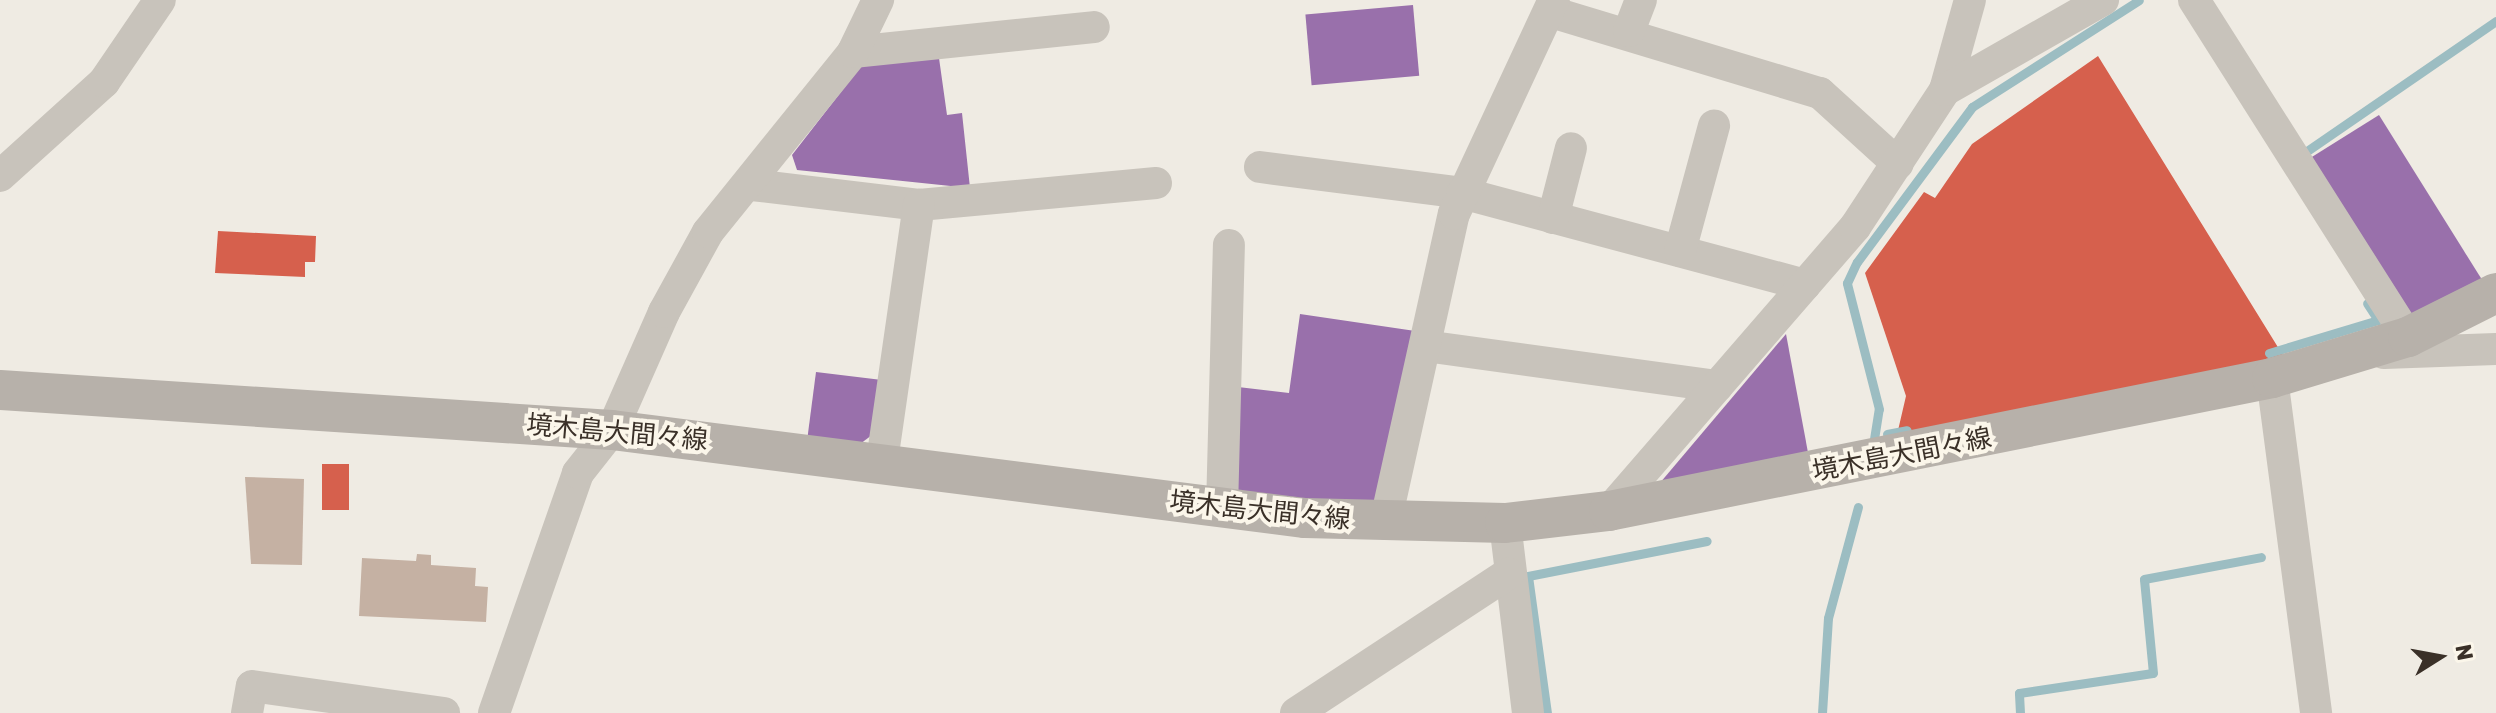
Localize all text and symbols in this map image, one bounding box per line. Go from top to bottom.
street label: 境木島大間々線 [525,410,709,456]
street label: 境木島大間々線 [1810,422,1994,488]
street label: 境木島大間々線 [1168,486,1352,536]
north arrow [2400,617,2480,697]
text: N [2449,642,2479,663]

